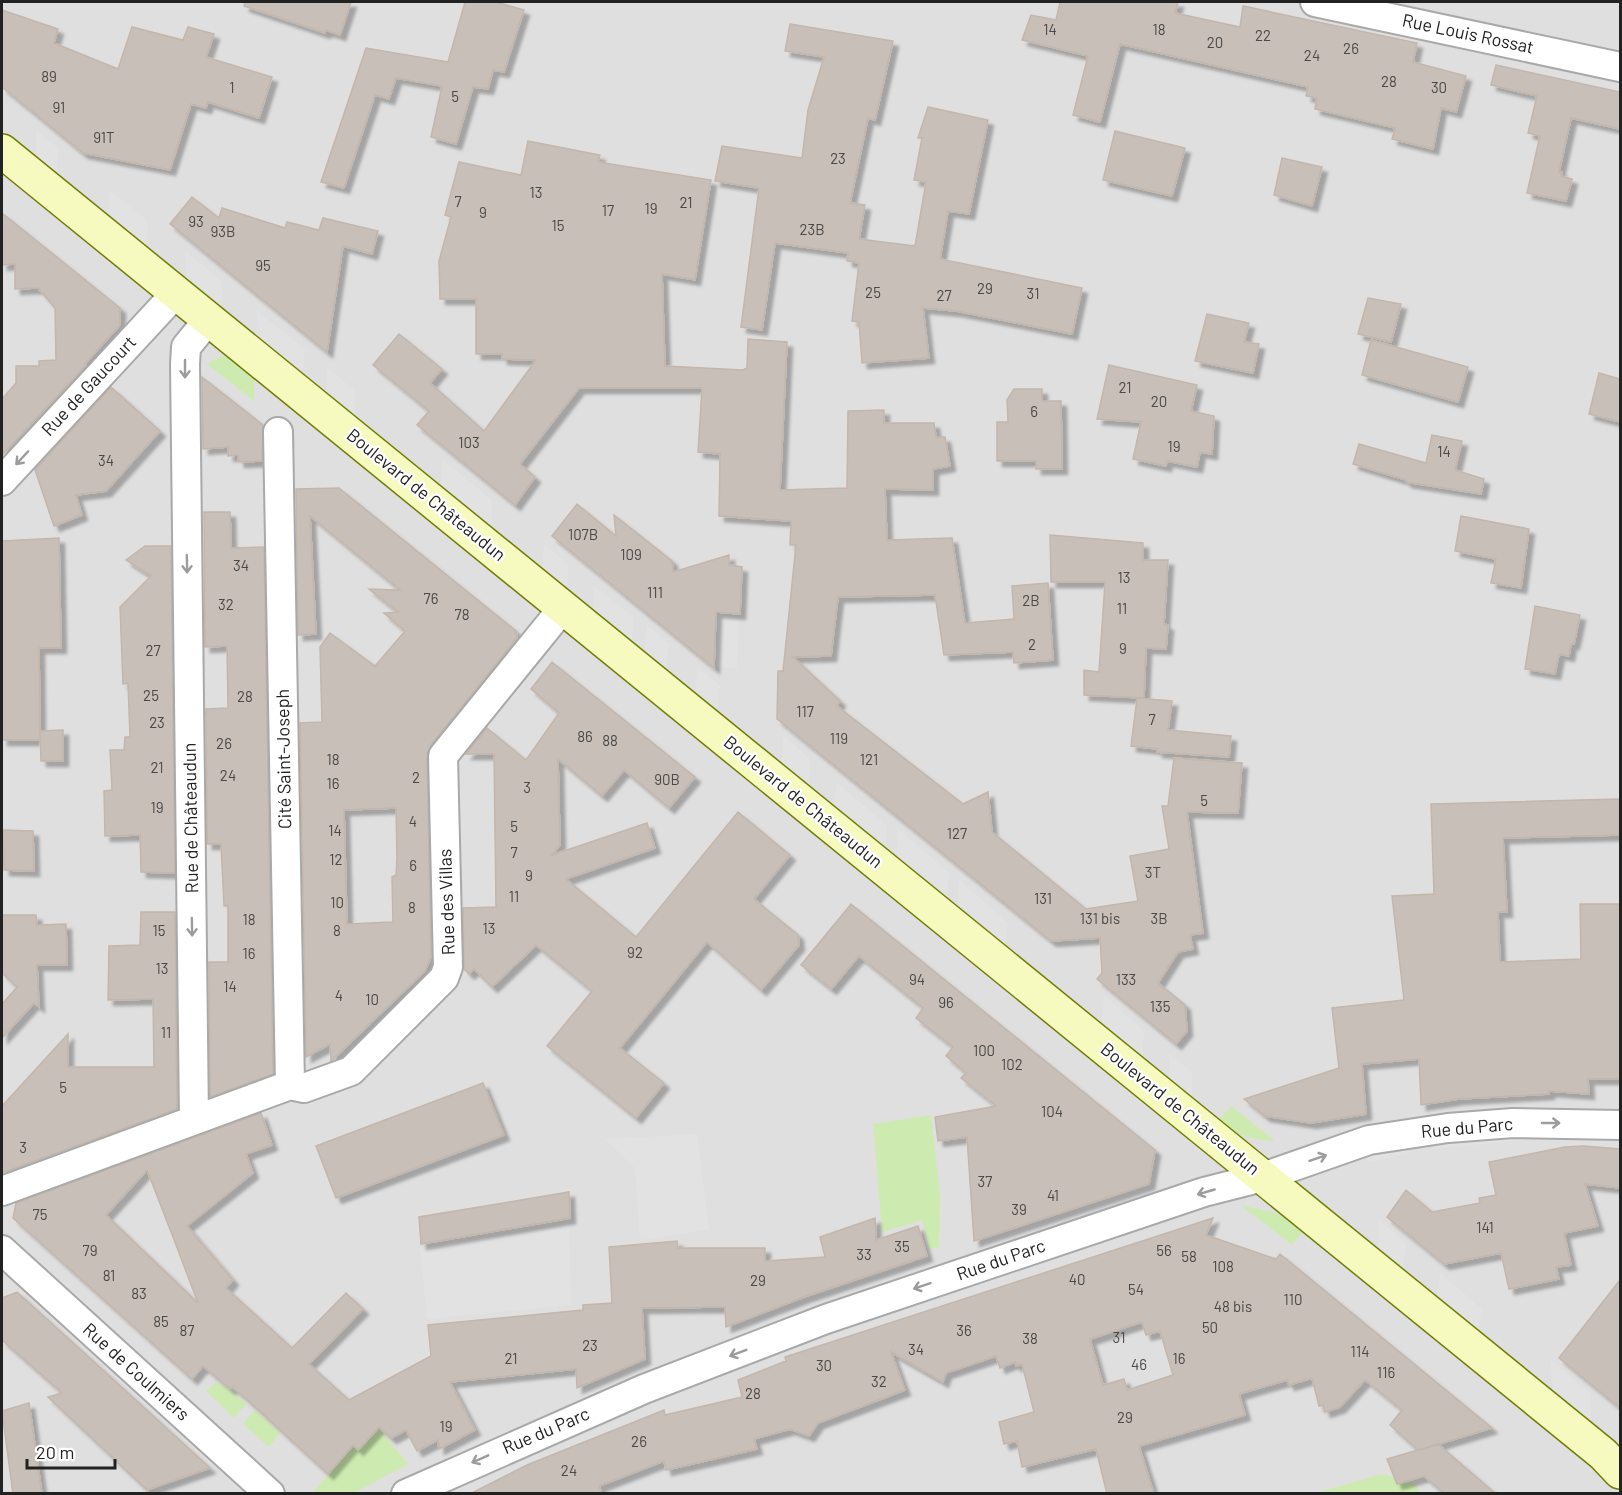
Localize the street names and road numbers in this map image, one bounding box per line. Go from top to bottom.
street label: Rue Louis Rossat [1400,8,1536,58]
street label: Rue de Gaucourt [36,331,140,440]
street label: Boulevard de Châteaudun [343,423,511,565]
street label: Cité Saint-Joseph [271,689,295,829]
street label: Boulevard de Châteaudun [720,730,888,872]
street label: Rue de Châteaudun [178,743,202,893]
street label: Rue des Villas [433,848,459,956]
street label: Boulevard de Châteaudun [1097,1037,1265,1179]
street label: Rue du Parc [1420,1112,1514,1142]
street label: Rue du Parc [953,1234,1048,1285]
street label: Rue de Coulmiers [79,1318,194,1425]
street label: Rue du Parc [499,1402,593,1458]

